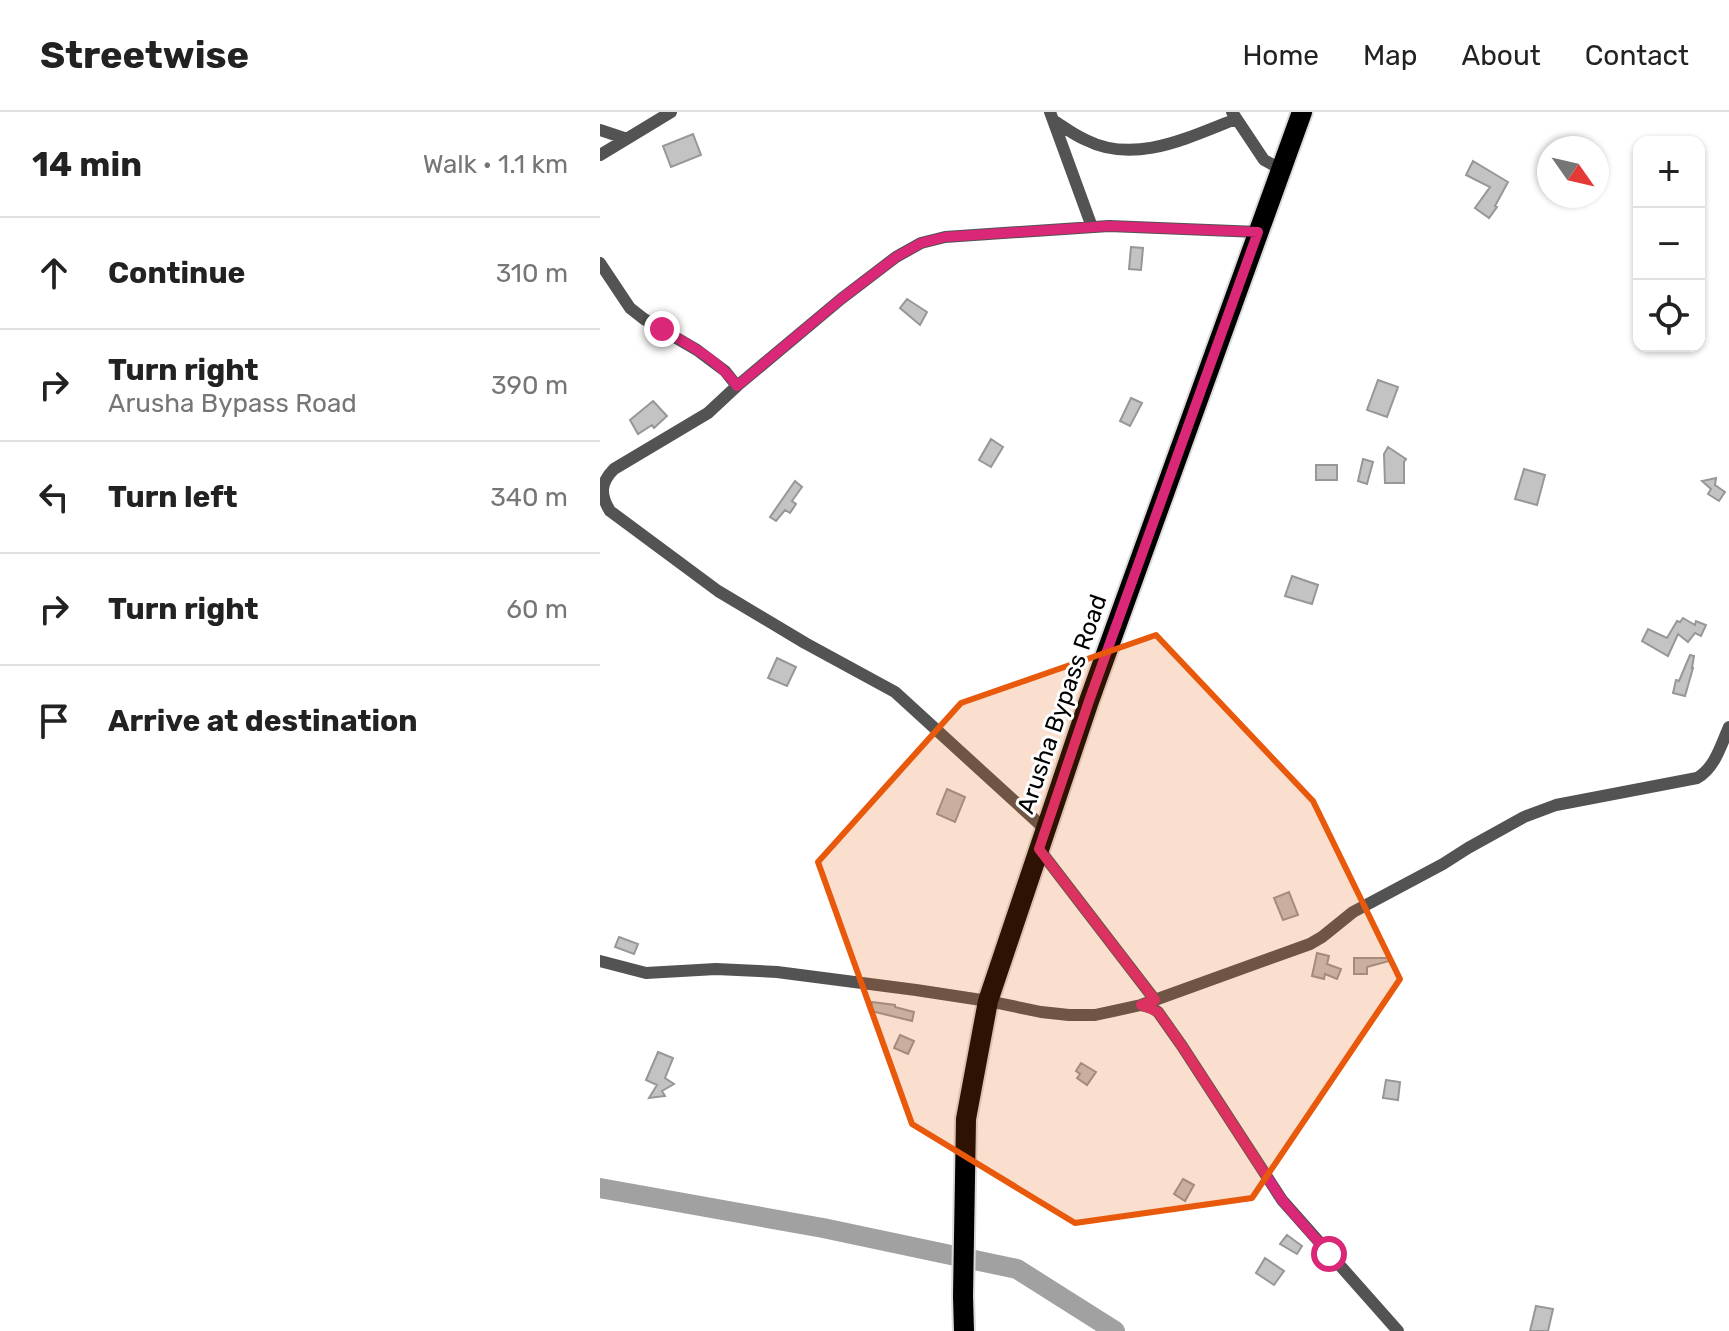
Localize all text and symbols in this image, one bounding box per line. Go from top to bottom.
text: Streetwise [40,32,249,78]
text: Home [1242,39,1319,72]
text: Map [1363,39,1417,72]
text: About [1461,39,1541,72]
text: Contact [1585,39,1689,72]
north arrow [1537,136,1609,208]
map controls [1633,136,1705,352]
button: + [1633,136,1705,208]
text: 14 min [32,144,142,185]
text: Walk · 1.1 km [423,149,568,180]
button: − [1633,208,1705,280]
icon: ahead [32,251,76,295]
text: Continue [108,255,245,291]
text: 310 m [496,258,568,289]
button: locate [1633,280,1705,352]
route end [644,311,680,347]
text: Turn right [108,352,259,388]
icon: right [32,363,76,407]
text: 390 m [491,370,568,401]
text: Arusha Bypass Road [108,388,357,419]
icon: left [32,475,76,519]
text: Turn left [108,479,238,515]
text: 340 m [490,482,568,513]
icon: right [32,587,76,631]
text: Turn right [108,591,259,627]
street label: Arusha Bypass Road [1011,591,1113,817]
text: 60 m [506,594,568,625]
icon: arrive [32,699,76,743]
text: Arrive at destination [108,703,418,739]
route start [1311,1236,1347,1272]

